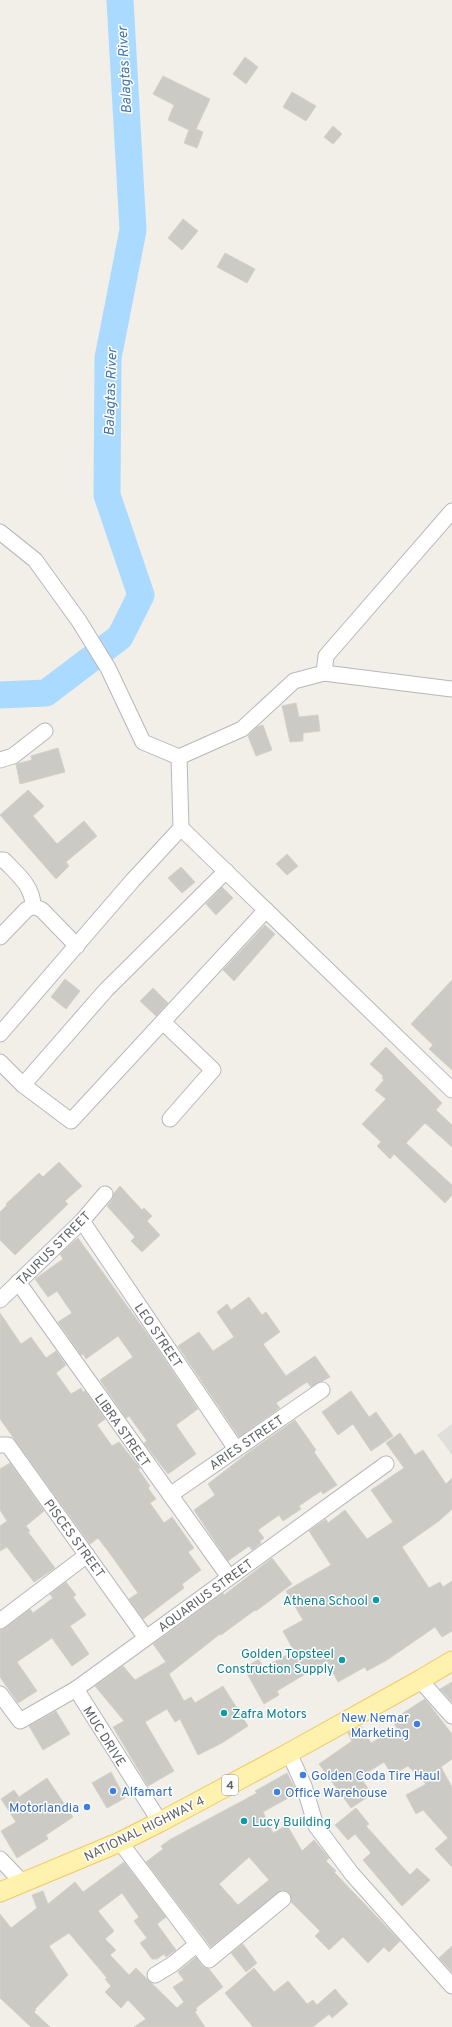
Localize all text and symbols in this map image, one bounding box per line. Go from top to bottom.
water label: Balagtas River [115,24,136,114]
water label: Balagtas River [101,346,122,436]
street label: TAURUS STREET [14,1209,95,1290]
street label: LEO STREET [130,1301,185,1371]
street label: LIBRA STREET [90,1391,153,1471]
street label: ARIES STREET [207,1413,287,1474]
street label: PISCES STREET [40,1497,107,1582]
street label: AQUARIUS STREET [156,1557,257,1636]
place label: Athena School [283,1594,368,1610]
marker: Athena School [371,1595,381,1605]
place label: Golden Topsteel Construction Supply [216,1647,334,1678]
marker: Golden Topsteel Construction Supply [337,1655,347,1665]
street label: MUC DRIVE [79,1704,128,1770]
place label: Zafra Motors [232,1707,307,1723]
marker: Zafra Motors [219,1708,229,1718]
place label: New Nemar Marketing [341,1711,409,1742]
marker: New Nemar Marketing [412,1719,422,1729]
place label: Golden Coda Tire Haul [311,1769,440,1785]
marker: Golden Coda Tire Haul [298,1770,308,1780]
road number: 4 [222,1775,238,1795]
place label: Alfamart [121,1785,173,1801]
marker: Alfamart [108,1786,118,1796]
place label: Office Warehouse [285,1786,387,1802]
marker: Office Warehouse [272,1787,282,1797]
street label: NATIONAL HIGHWAY 4 [82,1794,208,1866]
place label: Motorlandia [9,1801,79,1817]
marker: Motorlandia [82,1802,92,1812]
place label: Lucy Building [252,1815,331,1831]
marker: Lucy Building [239,1816,249,1826]

